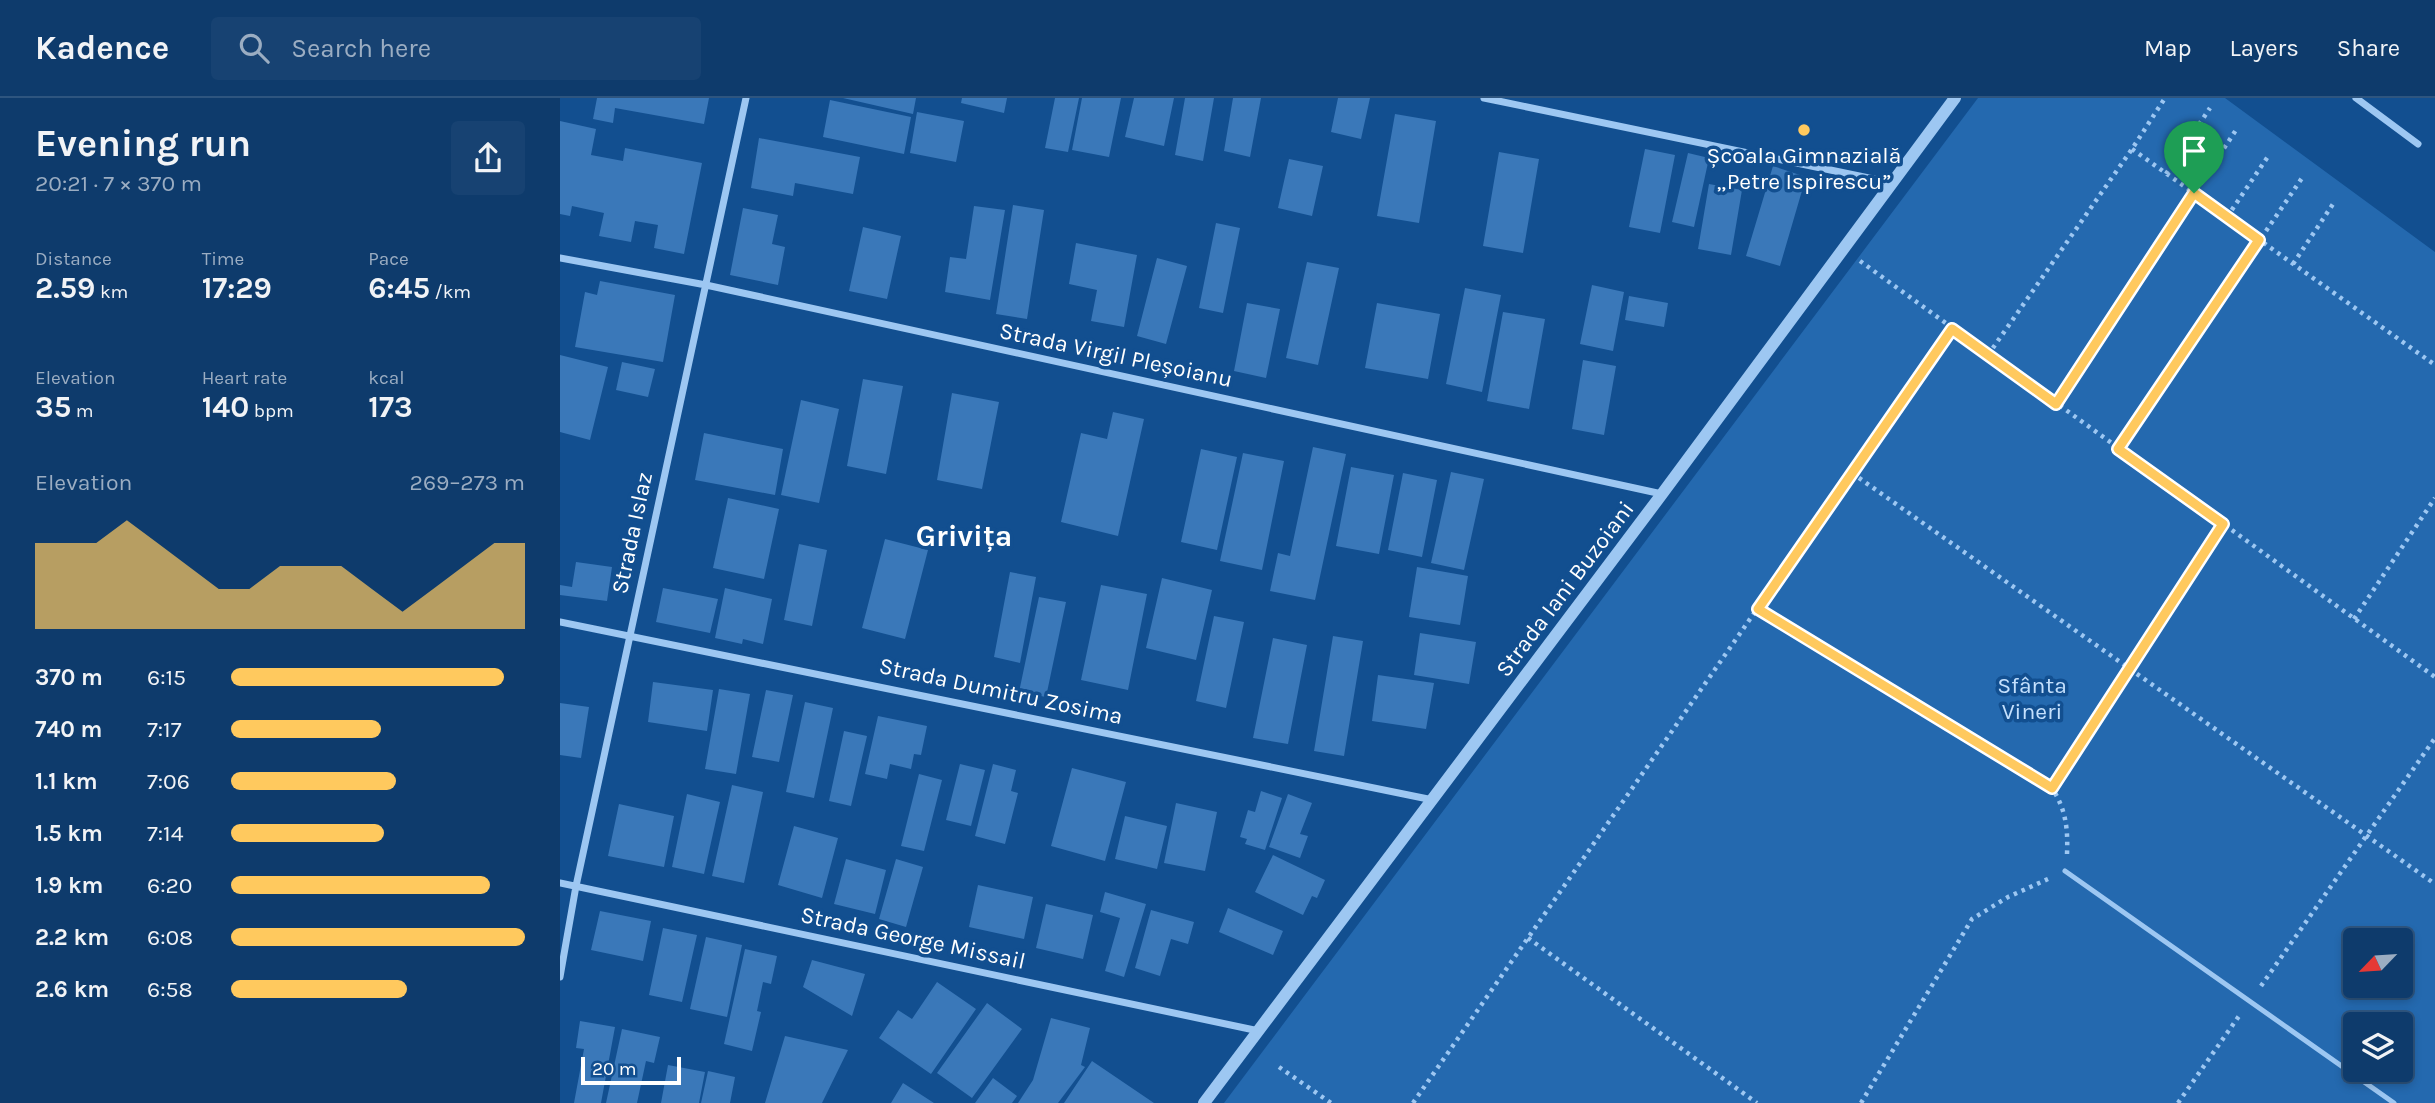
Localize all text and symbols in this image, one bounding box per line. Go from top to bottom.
search box [211,17,701,80]
text: Kadence [35,29,169,67]
icon: search [235,29,273,67]
text: Search here [291,33,431,64]
text: Map [2144,34,2192,62]
text: Layers [2230,34,2299,62]
text: Share [2337,34,2400,62]
text: Evening run [35,121,251,166]
button: share [451,121,525,195]
pin [2164,121,2224,193]
marker: Școala Gimnazială „Petre Ispirescu” [1796,122,1812,138]
icon: arrive [2175,132,2213,170]
place label: Școala Gimnazială „Petre Ispirescu” [1707,142,1901,195]
text: 20:21 · 7 × 370 m [35,170,202,197]
text: Distance [35,248,112,270]
text: Time [202,248,244,270]
text: Pace [368,248,409,270]
text: 2.59 [35,270,95,306]
text: 17:29 [202,270,272,306]
text: 6:45 [368,270,430,306]
text: km [95,281,128,303]
text: /km [430,281,471,303]
street label: Strada Virgil Pleșoianu [997,317,1235,393]
text: Elevation [35,367,115,389]
text: Heart rate [202,367,287,389]
text: kcal [368,367,405,389]
text: 35 [35,389,71,425]
text: 140 [202,389,249,425]
text: 173 [368,389,413,425]
text: m [71,400,93,422]
text: bpm [249,400,294,422]
text: Elevation [35,469,132,496]
text: 269–273 m [410,469,525,496]
street label: Strada Islaz [606,470,658,596]
street label: Strada Iani Buzoiani [1490,496,1640,682]
district label: Grivița [916,518,1012,554]
street label: Strada Dumitru Zosima [877,652,1125,730]
text: 370 m [35,664,103,691]
text: 6:15 [147,664,186,691]
park label: Sfânta Vineri [1997,672,2067,725]
text: 740 m [35,716,102,743]
text: 7:17 [147,716,182,743]
text: 1.1 km [35,768,98,795]
text: 7:06 [147,768,190,795]
text: 1.5 km [35,820,103,847]
text: 7:14 [147,820,184,847]
text: 1.9 km [35,872,103,899]
text: 6:20 [147,872,192,899]
street label: Strada George Missail [798,901,1028,975]
text: 2.2 km [35,924,109,951]
text: 6:08 [147,924,193,951]
north arrow [2343,928,2413,998]
map controls [2343,928,2413,1082]
text: 2.6 km [35,976,109,1003]
text: 6:58 [147,976,193,1003]
button: layers [2343,1012,2413,1082]
scale bar [581,1054,681,1086]
text: 20 m [592,1058,637,1080]

